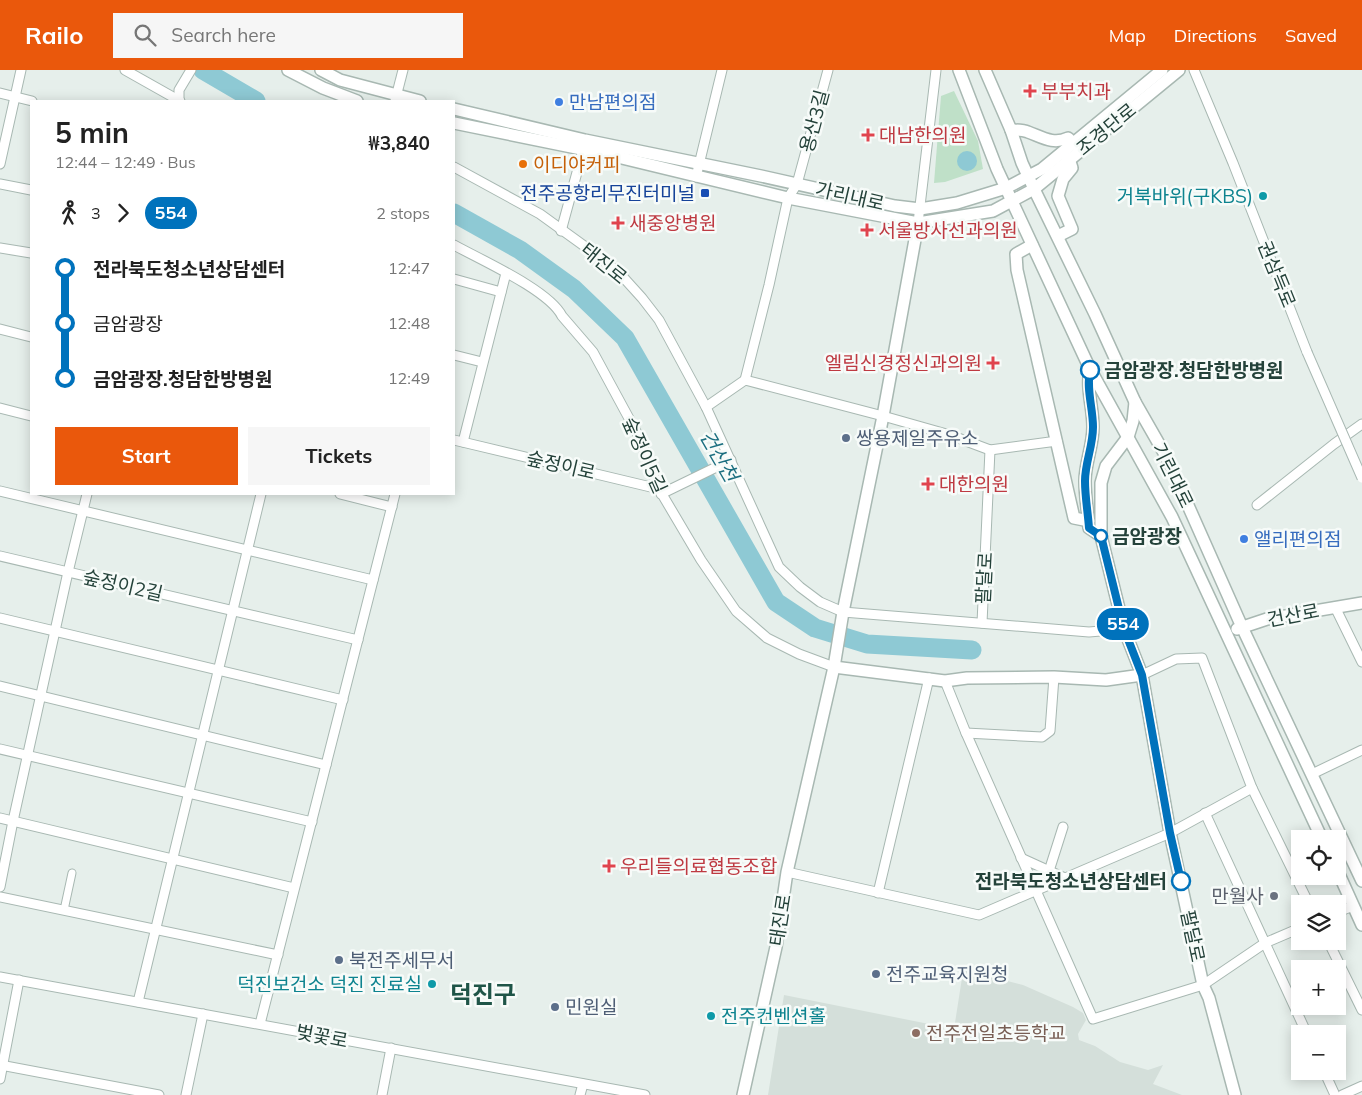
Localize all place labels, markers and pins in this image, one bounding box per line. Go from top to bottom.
place label: 부부치과 [1041,79,1111,103]
marker: 부부치과 [1023,84,1037,98]
place label: 만남편의점 [569,90,656,114]
marker: 만남편의점 [553,96,565,108]
place label: 대남한의원 [879,123,966,147]
marker: 대남한의원 [861,128,875,142]
place label: 이디야커피 [533,152,620,176]
marker: 이디야커피 [517,158,529,170]
place label: 전주공항리무진터미널 [520,181,695,205]
place label: 거북바위(구KBS) [1117,184,1253,208]
marker: 전주공항리무진터미널 [699,187,711,199]
marker: 거북바위(구KBS) [1257,190,1269,202]
place label: 새중앙병원 [629,211,716,235]
marker: 새중앙병원 [611,216,625,230]
place label: 서울방사선과의원 [878,218,1018,242]
marker: 서울방사선과의원 [860,223,874,237]
place label: 엘림신경정신과의원 [825,351,982,375]
marker: 엘림신경정신과의원 [986,356,1000,370]
place label: 금암광장.청담한방병원 [1104,358,1284,382]
marker: 금암광장.청담한방병원 [1080,360,1100,380]
place label: 쌍용제일주유소 [856,426,978,450]
marker: 쌍용제일주유소 [840,432,852,444]
place label: 대한의원 [939,472,1009,496]
marker: 대한의원 [921,477,935,491]
place label: 금암광장 [1112,524,1182,548]
place label: 앨리편의점 [1254,527,1341,551]
marker: 금암광장 [1094,529,1108,543]
marker: 앨리편의점 [1238,533,1250,545]
place label: 우리들의료협동조합 [620,854,778,878]
marker: 우리들의료협동조합 [602,859,616,873]
place label: 전라북도청소년상담센터 [975,869,1167,893]
marker: 전라북도청소년상담센터 [1171,871,1191,891]
place label: 만월사 [1212,884,1264,908]
marker: 만월사 [1268,890,1280,902]
place label: 북전주세무서 [349,948,454,972]
marker: 북전주세무서 [333,954,345,966]
place label: 전주교육지원청 [886,962,1008,986]
marker: 전주교육지원청 [870,968,882,980]
place label: 덕진보건소 덕진 진료실 [237,972,422,996]
marker: 덕진보건소 덕진 진료실 [426,978,438,990]
place label: 민원실 [565,995,617,1019]
marker: 민원실 [549,1001,561,1013]
place label: 전주컨벤션홀 [721,1004,826,1028]
marker: 전주컨벤션홀 [705,1010,717,1022]
place label: 전주전일초등학교 [926,1021,1066,1045]
marker: 전주전일초등학교 [910,1027,922,1039]

